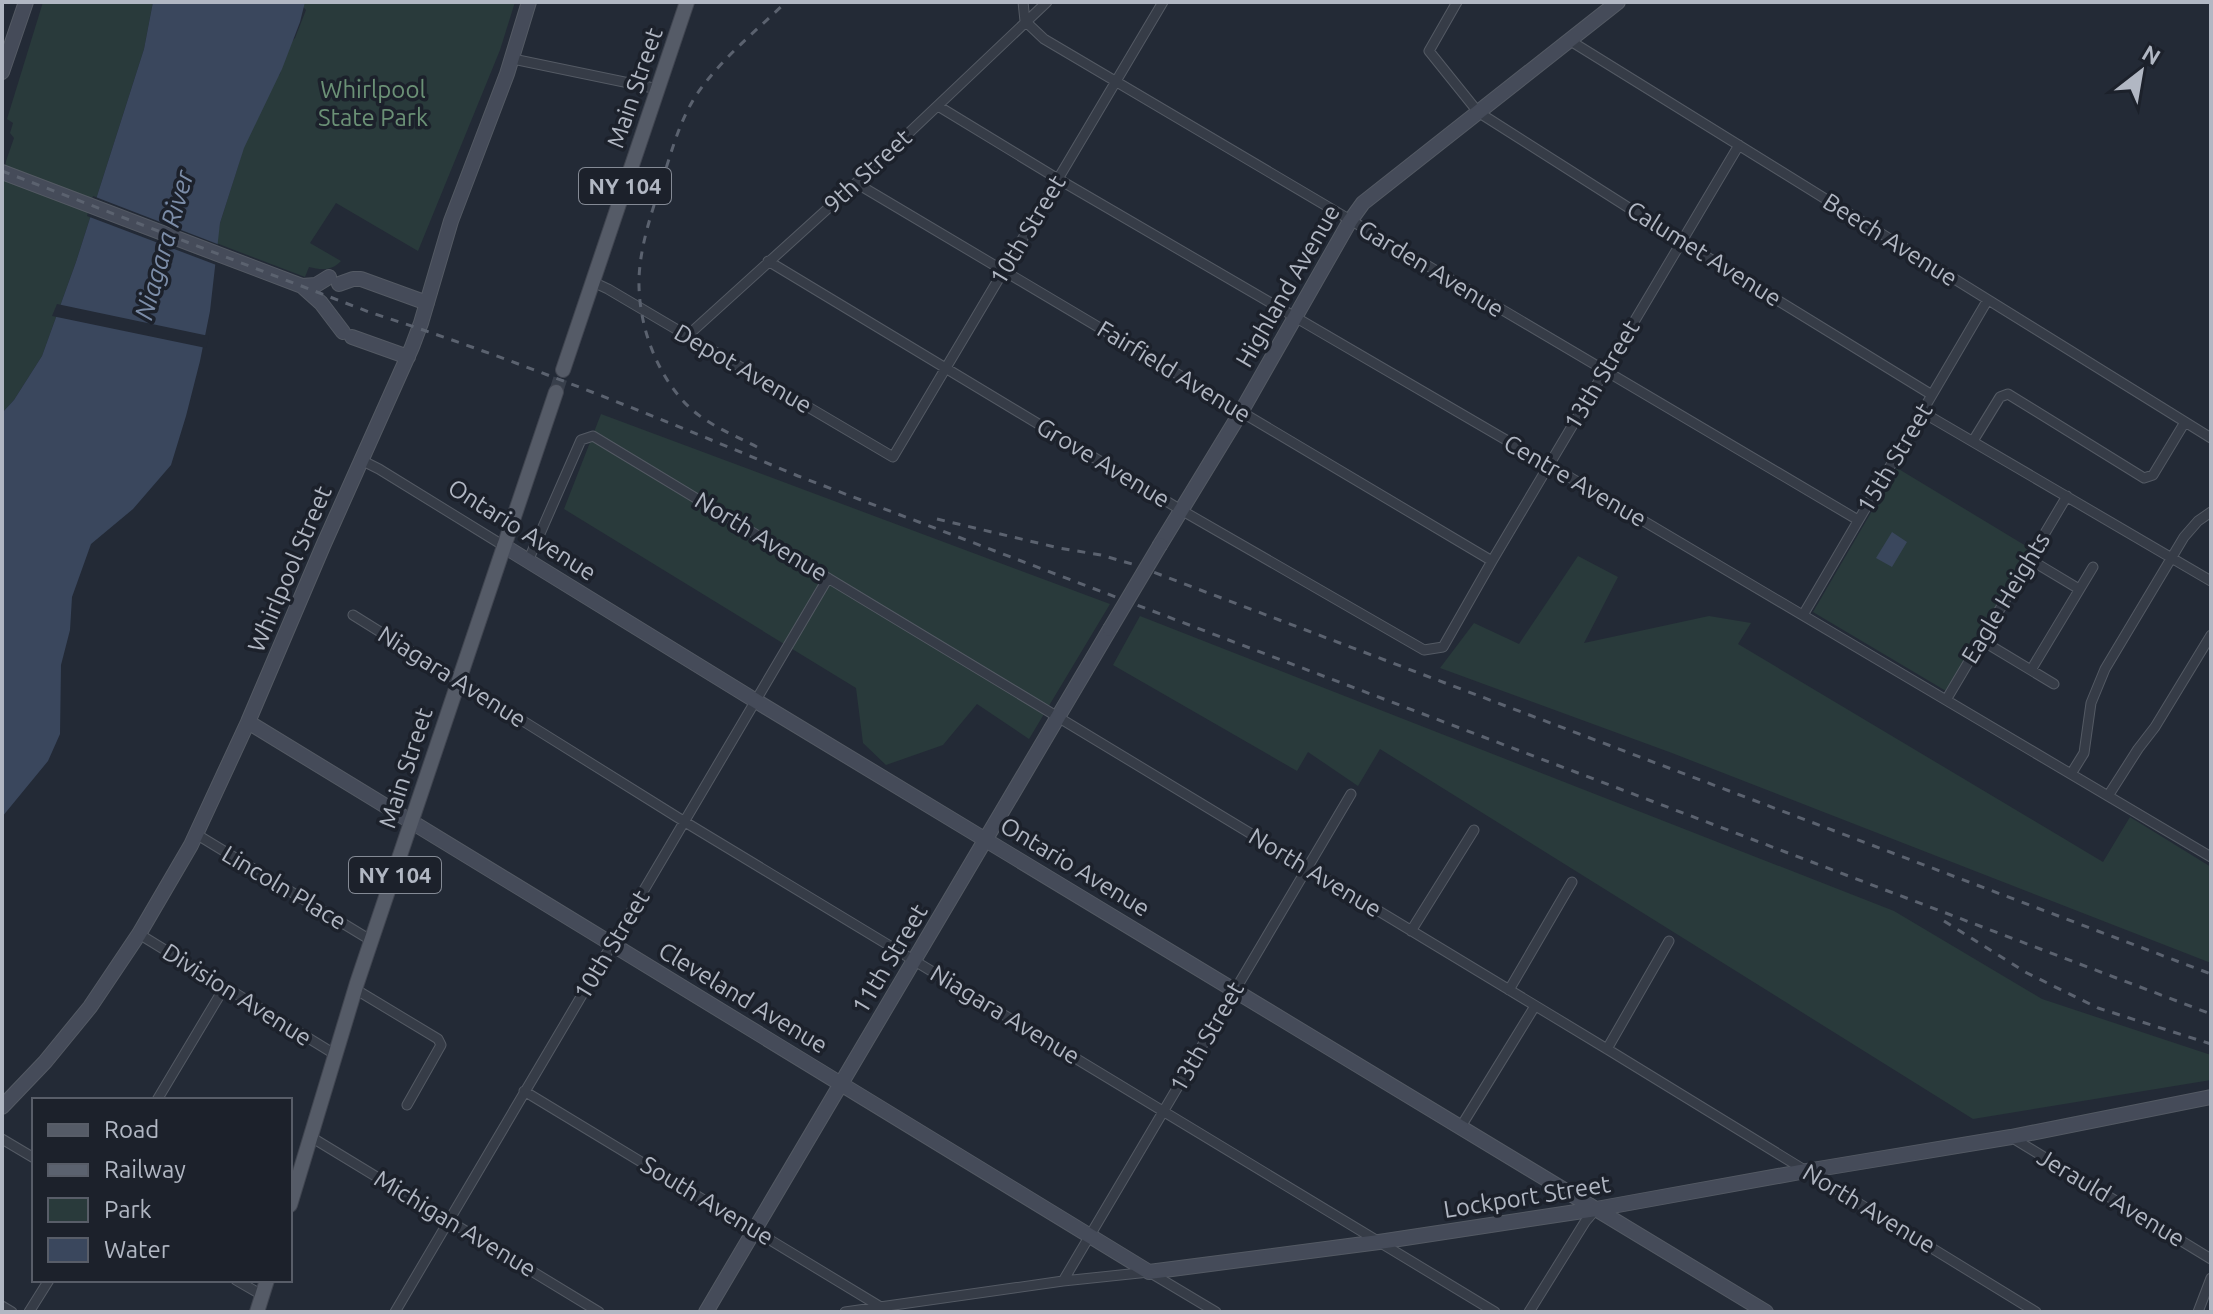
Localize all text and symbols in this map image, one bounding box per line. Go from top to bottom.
street label: Main Street [601,24,668,151]
north arrow [2101,32,2181,112]
text: N [2138,39,2165,69]
park label: Whirlpool State Park [318,76,428,131]
street label: 9th Street [819,123,917,218]
water label: Niagara River [128,166,199,323]
road number: NY 104 [579,168,671,204]
street label: 10th Street [984,170,1071,289]
street label: Beech Avenue [1818,188,1962,292]
street label: Calumet Avenue [1622,195,1786,312]
street label: Highland Avenue [1230,200,1345,372]
street label: Garden Avenue [1354,215,1509,323]
street label: Fairfield Avenue [1093,315,1256,428]
street label: 13th Street [1558,315,1645,434]
street label: Depot Avenue [670,318,817,419]
street label: 15th Street [1851,398,1938,517]
street label: Grove Avenue [1032,412,1175,513]
street label: Centre Avenue [1499,429,1651,532]
street label: Ontario Avenue [443,473,601,586]
street label: Whirlpool Street [242,481,337,656]
street label: North Avenue [690,486,832,587]
street label: Eagle Heights [1956,527,2055,668]
street label: Niagara Avenue [373,620,531,733]
street label: Main Street [373,704,438,832]
street label: Ontario Avenue [996,811,1155,922]
street label: North Avenue [1244,822,1386,923]
street label: Lincoln Place [217,840,351,935]
road number: NY 104 [349,857,441,893]
street label: 10th Street [568,885,655,1004]
street label: 11th Street [846,899,933,1018]
street label: Cleveland Avenue [654,937,832,1059]
street label: Division Avenue [158,938,317,1051]
street label: Niagara Avenue [926,959,1085,1070]
street label: 13th Street [1164,976,1249,1097]
legend [32,1098,292,1282]
text: Road [104,1116,159,1143]
street label: Jerauld Avenue [2033,1143,2190,1252]
street label: South Avenue [636,1150,778,1251]
text: Railway [104,1156,186,1183]
street label: North Avenue [1798,1158,1940,1259]
street label: Michigan Avenue [370,1165,541,1282]
street label: Lockport Street [1442,1170,1613,1223]
text: Park [104,1196,152,1223]
text: Water [104,1236,170,1263]

